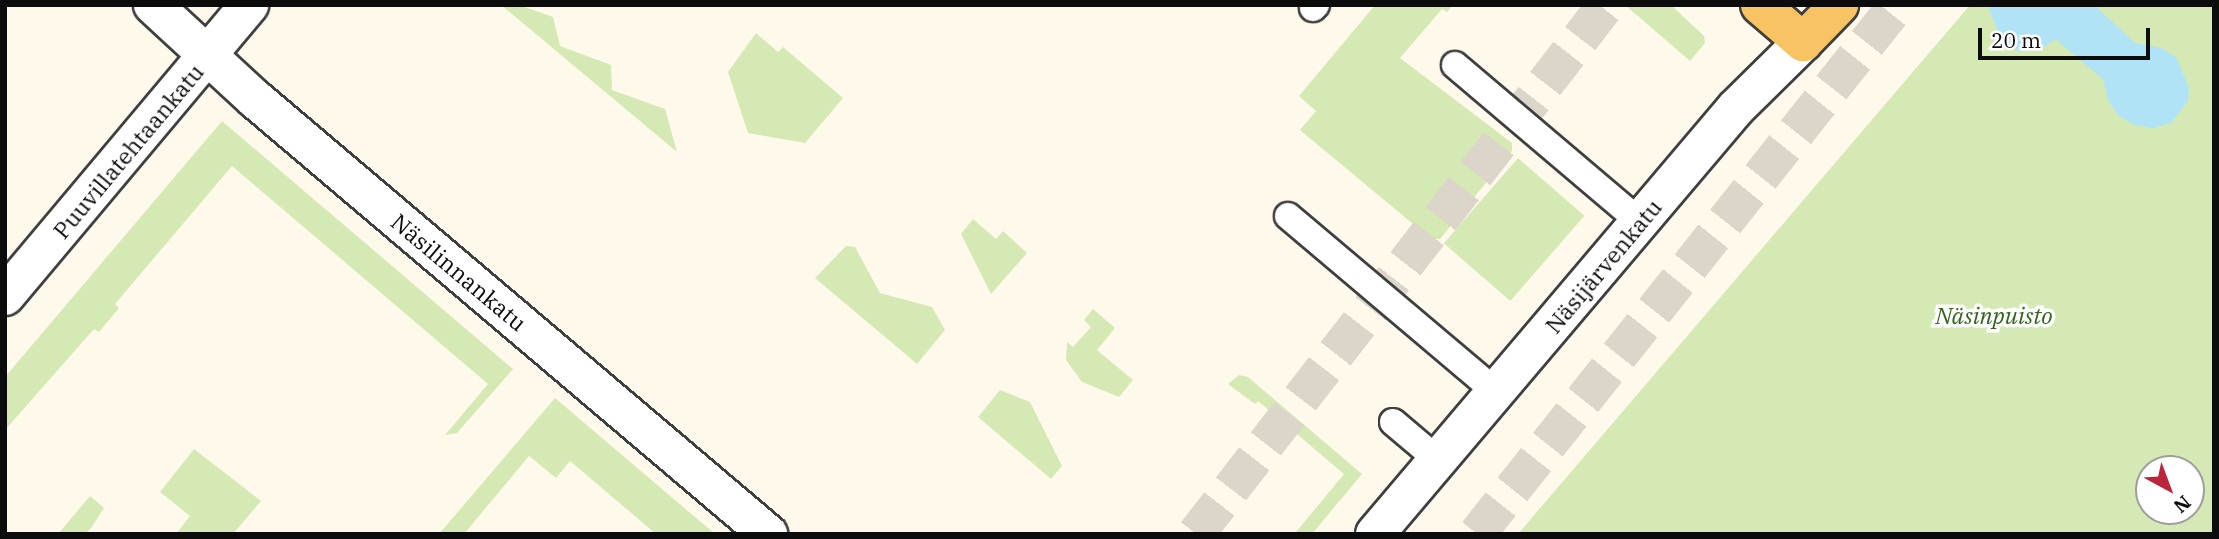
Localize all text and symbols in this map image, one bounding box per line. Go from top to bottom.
scale bar [1981,14,2152,58]
text: 20 m [1991,26,2041,54]
street label: Puuvillatehtaankatu [47,58,209,244]
street label: Näsijärvenkatu [1539,193,1667,339]
street label: Näsilinnankatu [386,208,532,336]
park label: Näsinpuisto [1935,301,2053,329]
north arrow [2135,455,2205,525]
text: N [2169,490,2196,518]

